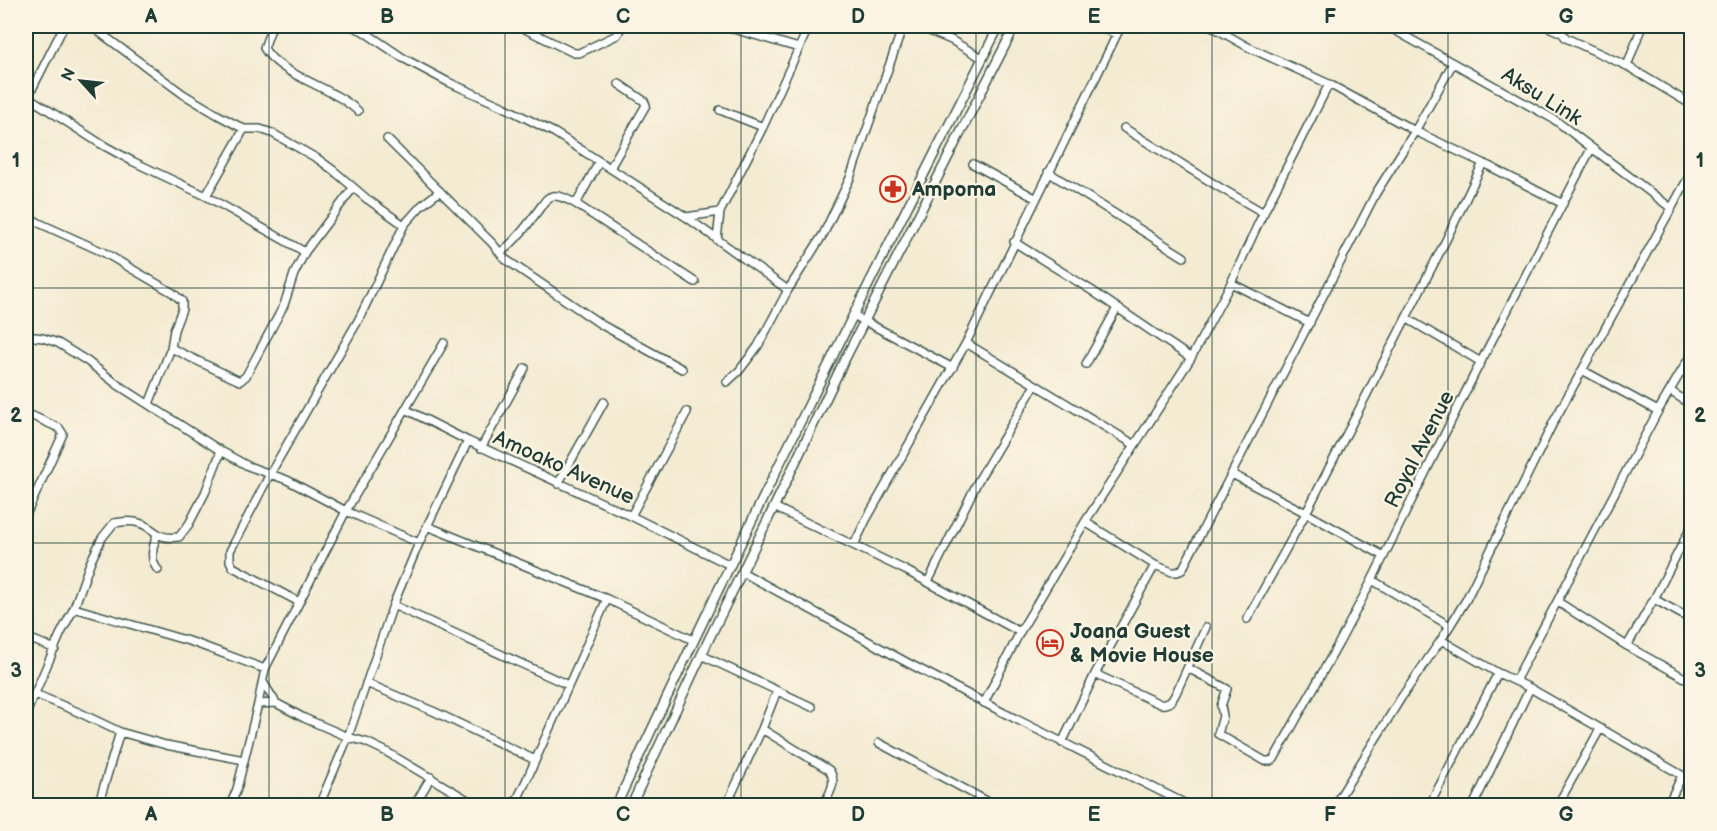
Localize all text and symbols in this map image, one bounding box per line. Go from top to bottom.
text: A [144,5,158,29]
text: B [380,5,394,29]
text: C [616,5,630,29]
text: D [851,5,865,29]
text: E [1088,5,1101,29]
text: F [1324,5,1336,29]
text: G [1559,5,1574,29]
north arrow [51,51,111,111]
street label: Aksu Link [1497,62,1587,131]
text: N [58,65,80,85]
text: 1 [12,149,20,173]
text: 1 [1696,149,1704,173]
pharmacy icon: Ampoma [878,174,908,204]
place label: Ampoma [911,177,996,202]
street label: Royal Avenue [1379,386,1460,512]
text: 2 [10,404,22,428]
text: 2 [1694,404,1706,428]
street label: Amoako Avenue [489,425,638,510]
place label: Joana Guest & Movie House [1070,619,1214,668]
hotel icon: Joana Guest & Movie House [1035,628,1065,658]
text: 3 [10,659,22,683]
text: 3 [1694,659,1706,683]
text: A [144,803,158,827]
text: B [380,803,394,827]
text: C [616,803,630,827]
text: D [851,803,865,827]
text: E [1088,803,1101,827]
text: F [1324,803,1336,827]
text: G [1559,803,1574,827]

